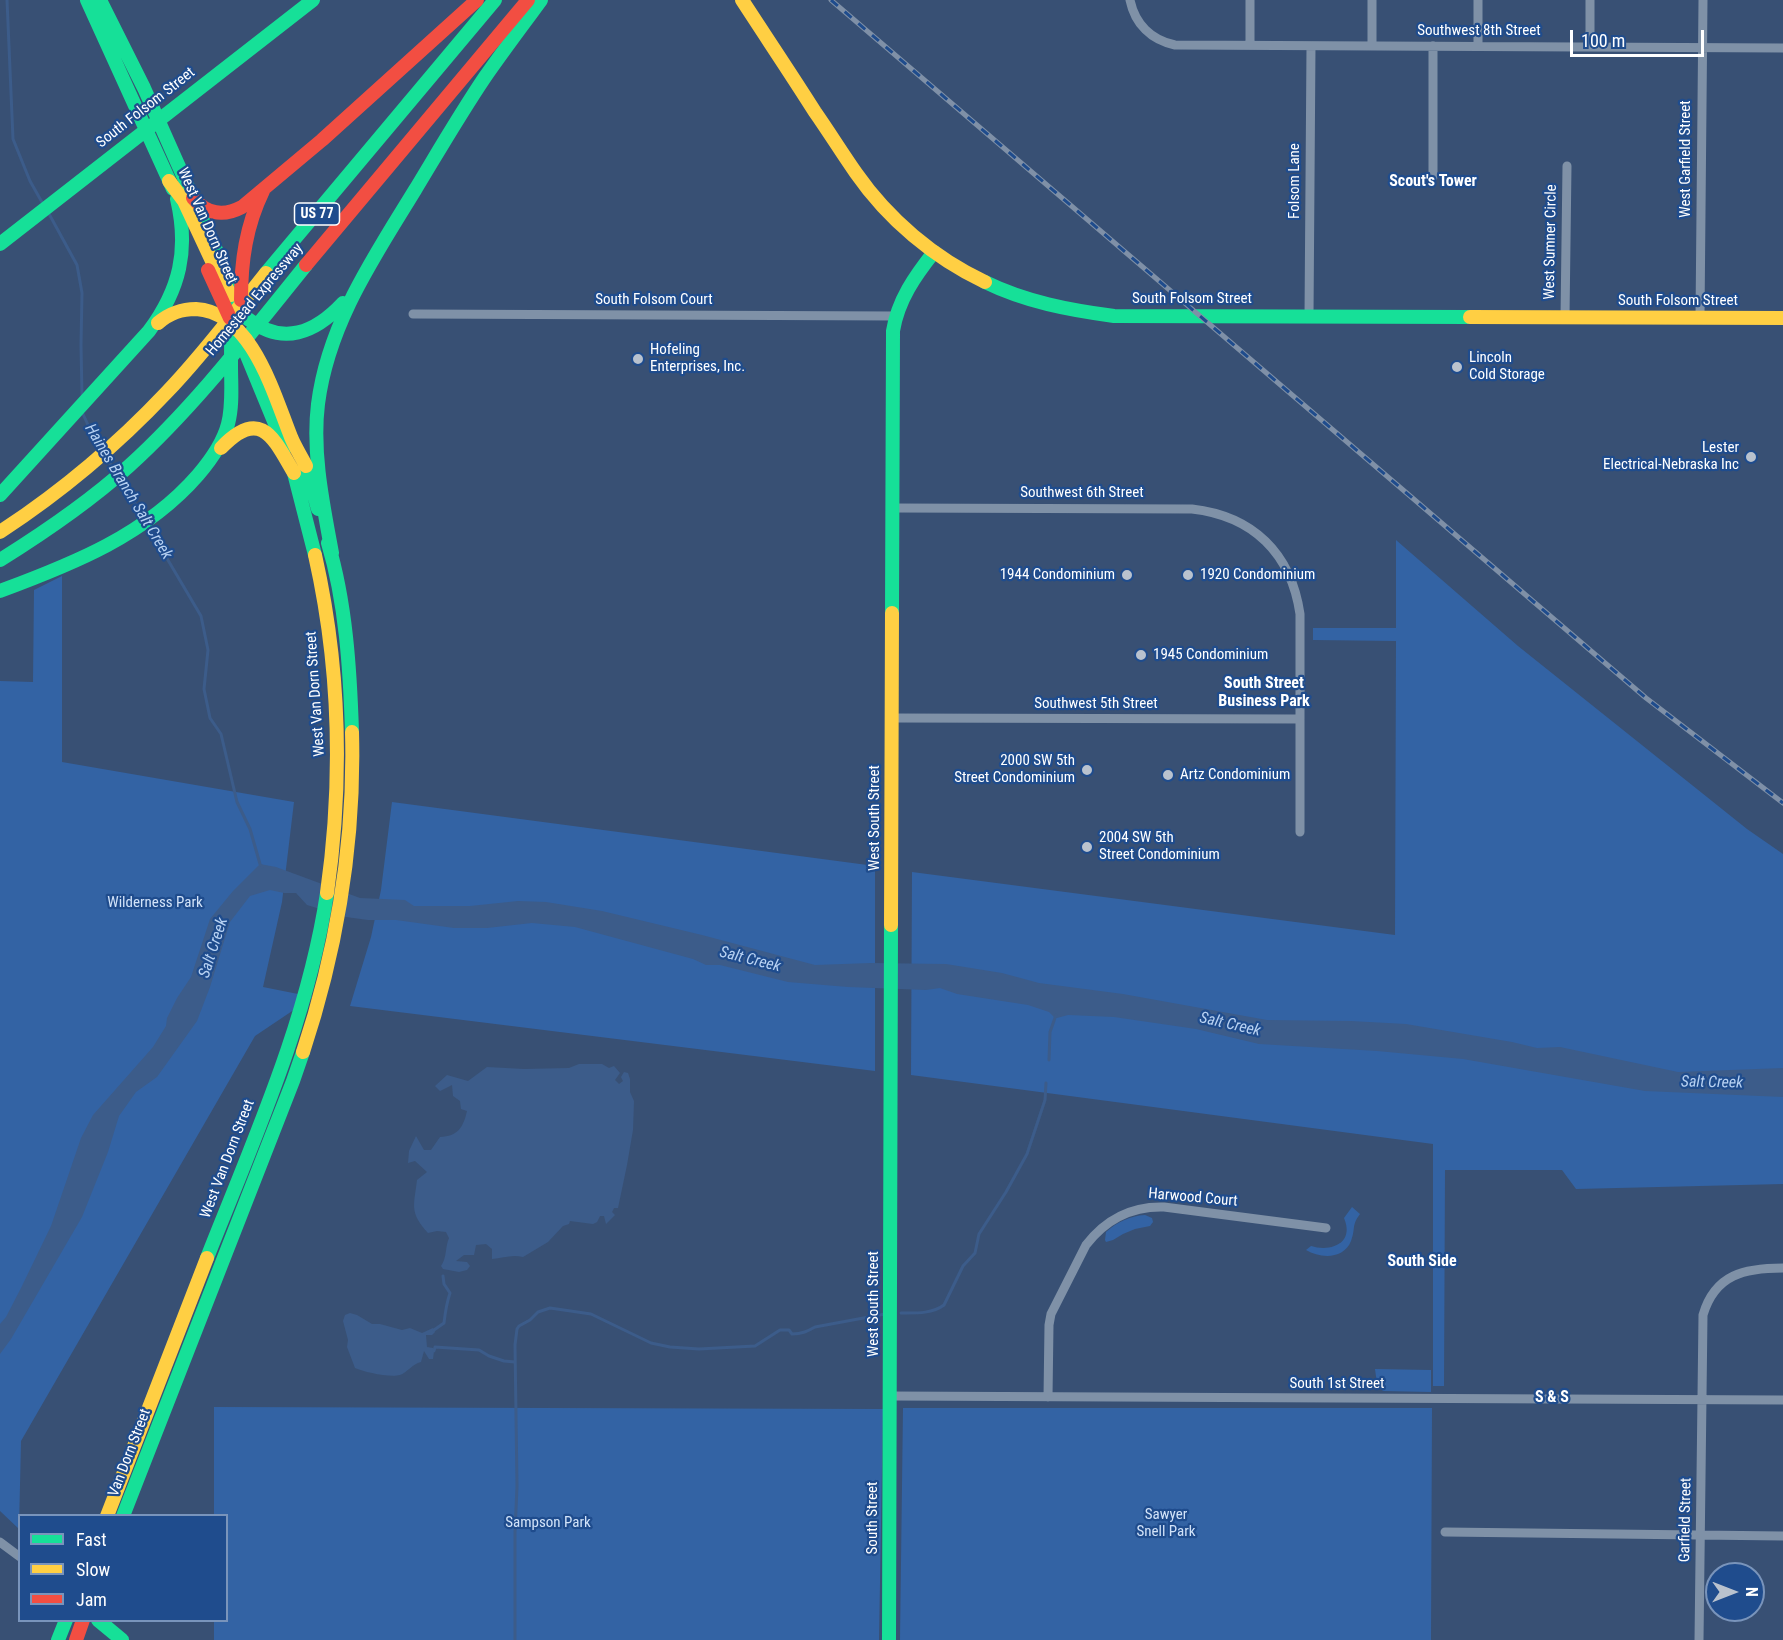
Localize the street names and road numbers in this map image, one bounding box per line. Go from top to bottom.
street label: Southwest 8th Street [1417,22,1541,40]
street label: South Folsom Street [93,64,199,152]
street label: West Garfield Street [1677,100,1695,218]
street label: Folsom Lane [1286,143,1304,219]
street label: West Van Dorn Street [173,165,241,287]
street label: West Sumner Circle [1541,184,1561,300]
road number: US 77 [294,203,340,225]
street label: Homestead Expressway [203,240,307,360]
street label: South Folsom Street [1132,290,1252,308]
street label: South Folsom Court [595,291,713,309]
street label: South Folsom Street [1618,292,1738,310]
street label: Southwest 6th Street [1020,484,1144,502]
street label: West Van Dorn Street [303,631,329,757]
street label: Southwest 5th Street [1034,695,1158,713]
street label: West South Street [866,765,884,871]
street label: West Van Dorn Street [197,1097,259,1221]
street label: Harwood Court [1148,1185,1238,1211]
street label: West South Street [865,1251,883,1357]
street label: South 1st Street [1290,1375,1384,1393]
street label: Van Dorn Street [105,1407,155,1499]
street label: Garfield Street [1676,1478,1696,1562]
street label: South Street [864,1482,882,1554]

